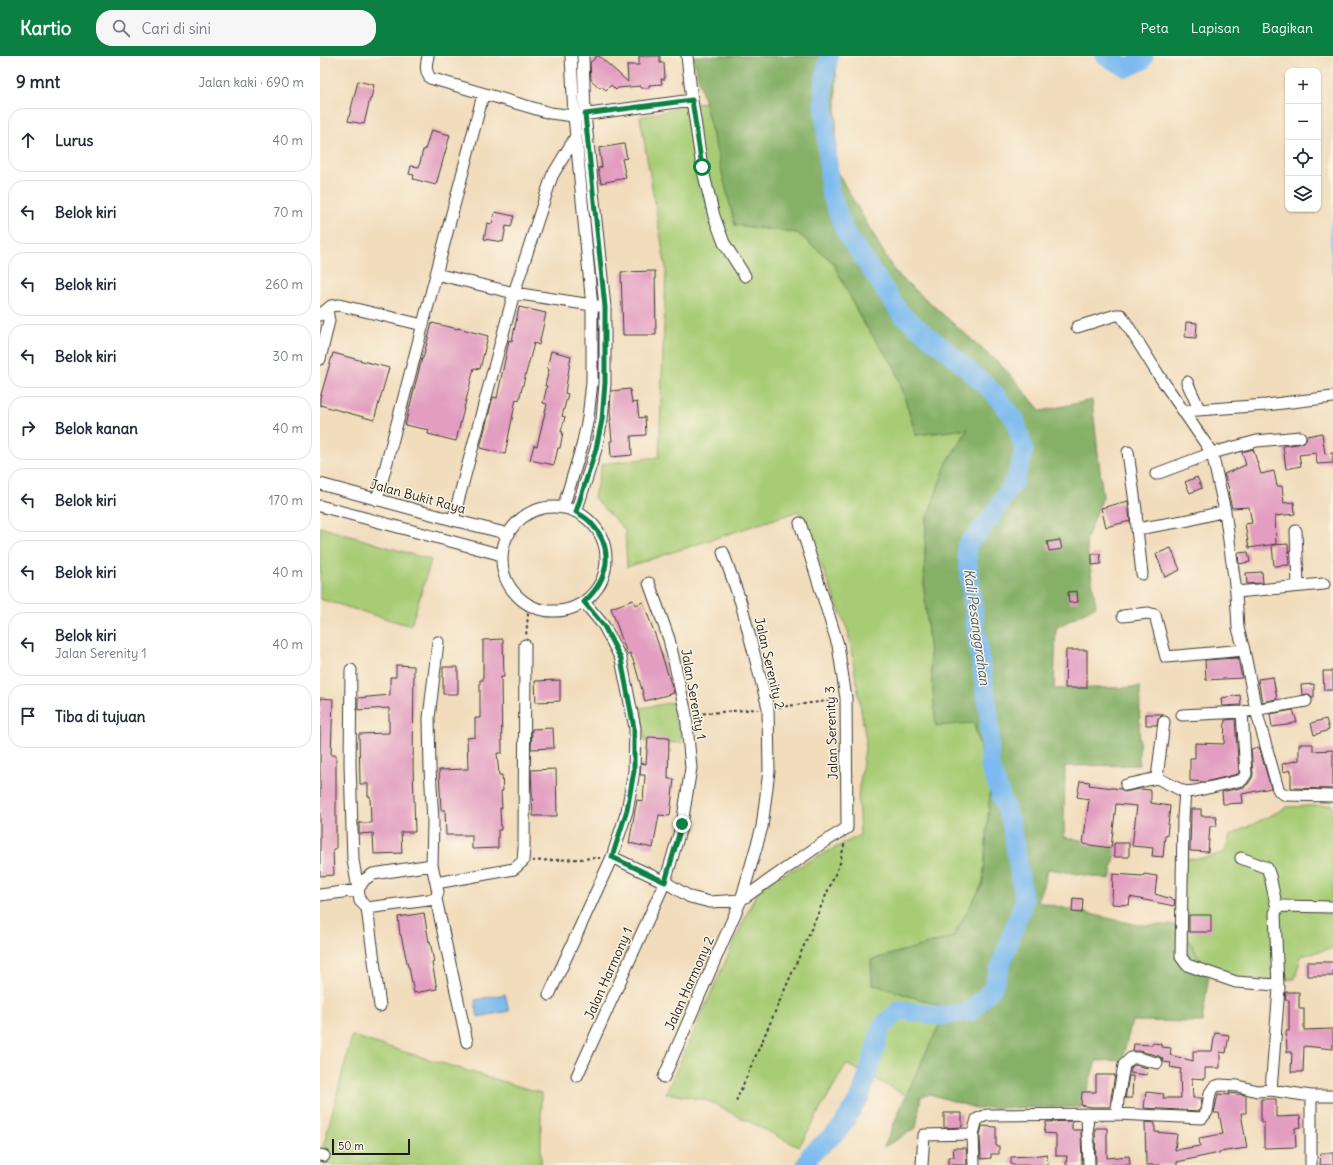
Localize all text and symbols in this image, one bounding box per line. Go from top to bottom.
search box [96,10,376,46]
text: Kartio [20,16,72,40]
icon: search [110,17,132,39]
text: Cari di sini [142,19,211,38]
text: Peta [1141,19,1169,37]
text: Lapisan [1191,19,1240,37]
text: Bagikan [1262,19,1313,37]
map controls [1285,68,1321,212]
button: + [1285,68,1321,104]
text: 9 mnt [16,71,60,93]
text: Jalan kaki · 690 m [198,74,304,91]
button: − [1285,104,1321,140]
icon: ahead [17,129,39,151]
text: Lurus [55,131,93,150]
text: 40 m [272,132,303,149]
button: locate [1285,140,1321,176]
route start [693,158,711,176]
button: layers [1285,176,1321,212]
icon: left [17,201,39,223]
text: Belok kiri [55,203,116,222]
text: 70 m [274,204,303,221]
icon: left [17,273,39,295]
text: Belok kiri [55,275,116,294]
text: 260 m [265,276,303,293]
icon: left [17,345,39,367]
text: Belok kiri [55,347,116,366]
text: 30 m [273,348,303,365]
icon: right [17,417,39,439]
text: Belok kanan [55,419,138,438]
text: 40 m [272,420,303,437]
street label: Jalan Bukit Raya [368,476,468,517]
icon: left [17,489,39,511]
text: Belok kiri [55,491,116,510]
text: 170 m [268,492,303,509]
icon: left [17,561,39,583]
text: Belok kiri [55,563,116,582]
text: 40 m [272,564,303,581]
water label: Kali Pesanggrahan [960,568,994,687]
street label: Jalan Serenity 2 [751,616,788,711]
text: Belok kiri [55,626,116,645]
icon: left [17,633,39,655]
text: 40 m [272,636,303,653]
text: Jalan Serenity 1 [55,645,147,662]
street label: Jalan Serenity 1 [677,648,710,741]
street label: Jalan Serenity 3 [821,686,842,780]
icon: arrive [17,705,39,727]
text: Tiba di tujuan [55,707,145,726]
route end [673,815,691,833]
street label: Jalan Harmony 1 [581,925,636,1022]
street label: Jalan Harmony 2 [661,934,718,1033]
scale bar [332,1137,410,1156]
text: 50 m [338,1139,364,1153]

